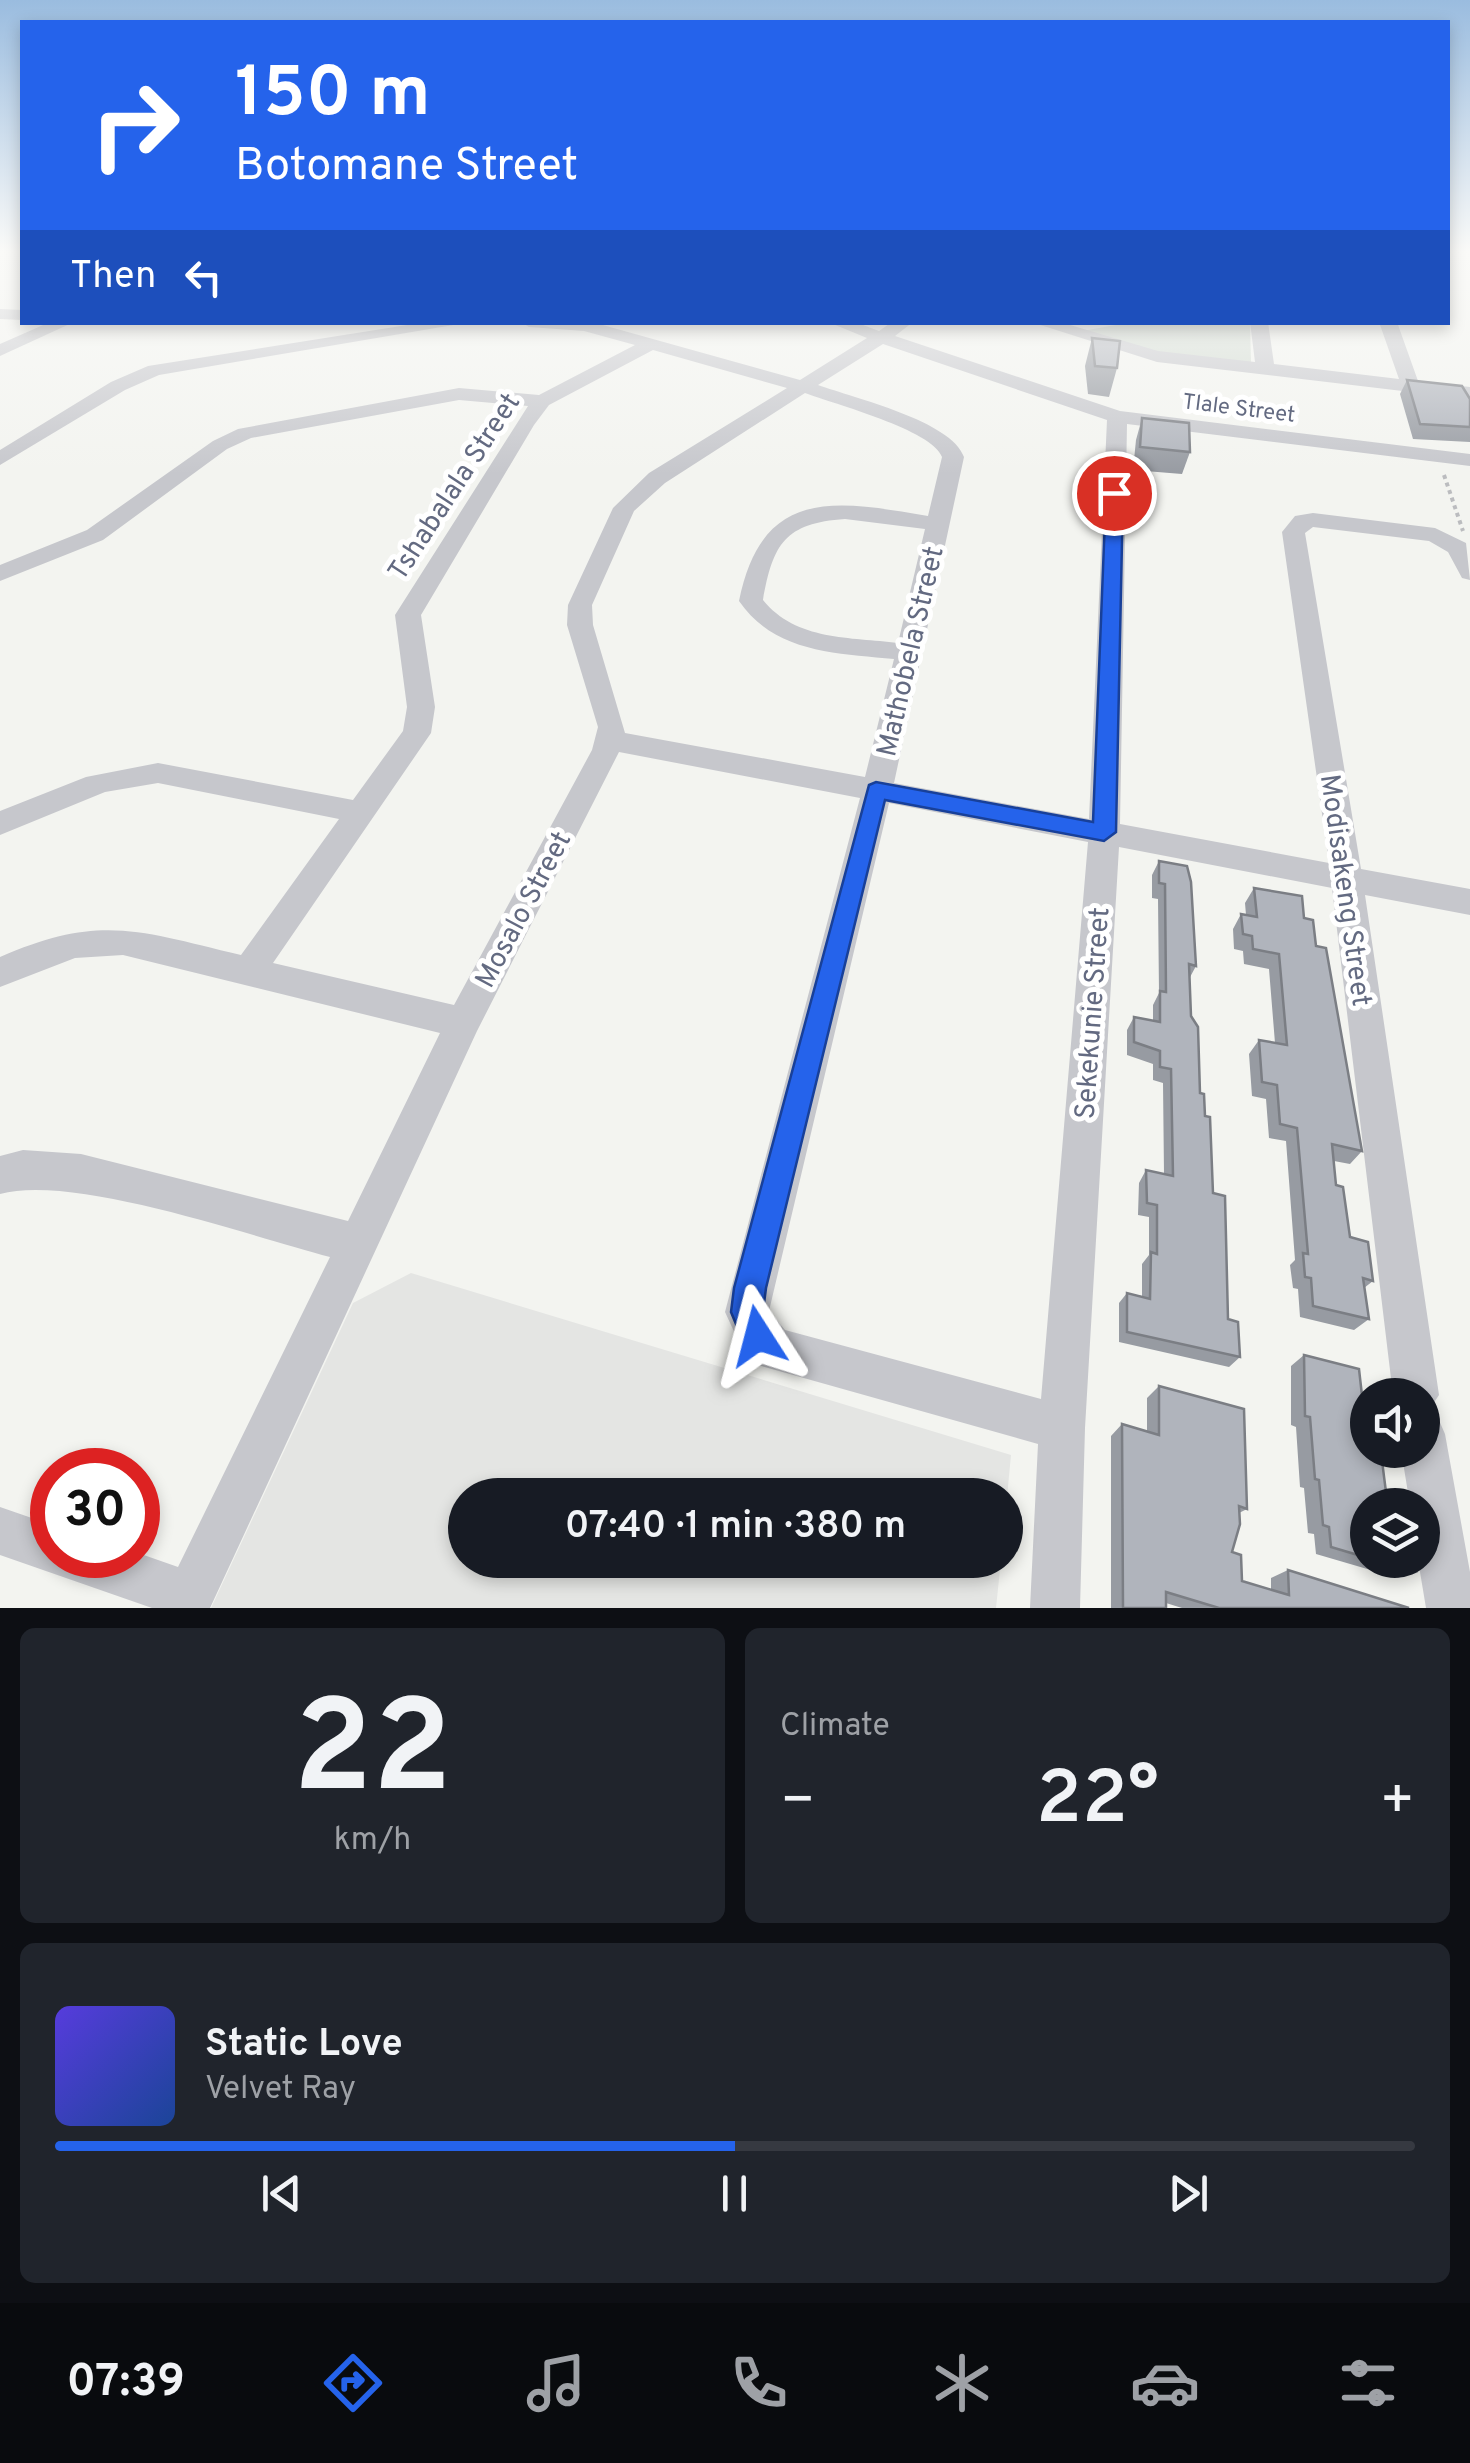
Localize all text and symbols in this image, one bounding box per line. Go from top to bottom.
text: 150 m [235,52,430,141]
icon: right [70,60,200,190]
text: Botomane Street [235,139,578,196]
icon: left [176,250,231,305]
text: Then [70,253,156,302]
street label: Tshabalala Street [381,387,530,588]
street label: Tlale Street [1181,389,1297,430]
pin [1072,451,1157,536]
icon: arrive [1087,466,1142,521]
street label: Mathobela Street [870,543,954,760]
street label: Modisakeng Street [1310,772,1378,1009]
street label: Mosalo Street [468,826,581,995]
street label: Sekekunie Street [1069,906,1119,1120]
position arrow [706,1284,810,1388]
map controls [1350,1378,1440,1578]
button: sound [1350,1378,1440,1468]
speed limit sign: 30 [30,1448,160,1578]
button: layers [1350,1488,1440,1578]
text: 07:40 · 1 min · 380 m [565,1503,906,1552]
text: 22 [293,1673,452,1838]
text: Climate [780,1707,890,1747]
text: 22° [1036,1755,1159,1850]
text: − [780,1768,815,1838]
text: + [1380,1768,1415,1838]
text: km/h [334,1821,411,1861]
text: Static Love [205,2021,403,2070]
text: Velvet Ray [205,2070,356,2110]
icon: previous [254,2166,309,2221]
icon: pause [707,2166,762,2221]
icon: next [1161,2166,1216,2221]
icon: directions [318,2348,388,2418]
icon: music [521,2348,591,2418]
icon: phone [724,2348,794,2418]
icon: climate [927,2348,997,2418]
icon: car [1130,2348,1200,2418]
icon: filters [1333,2348,1403,2418]
text: 07:39 [67,2355,185,2412]

